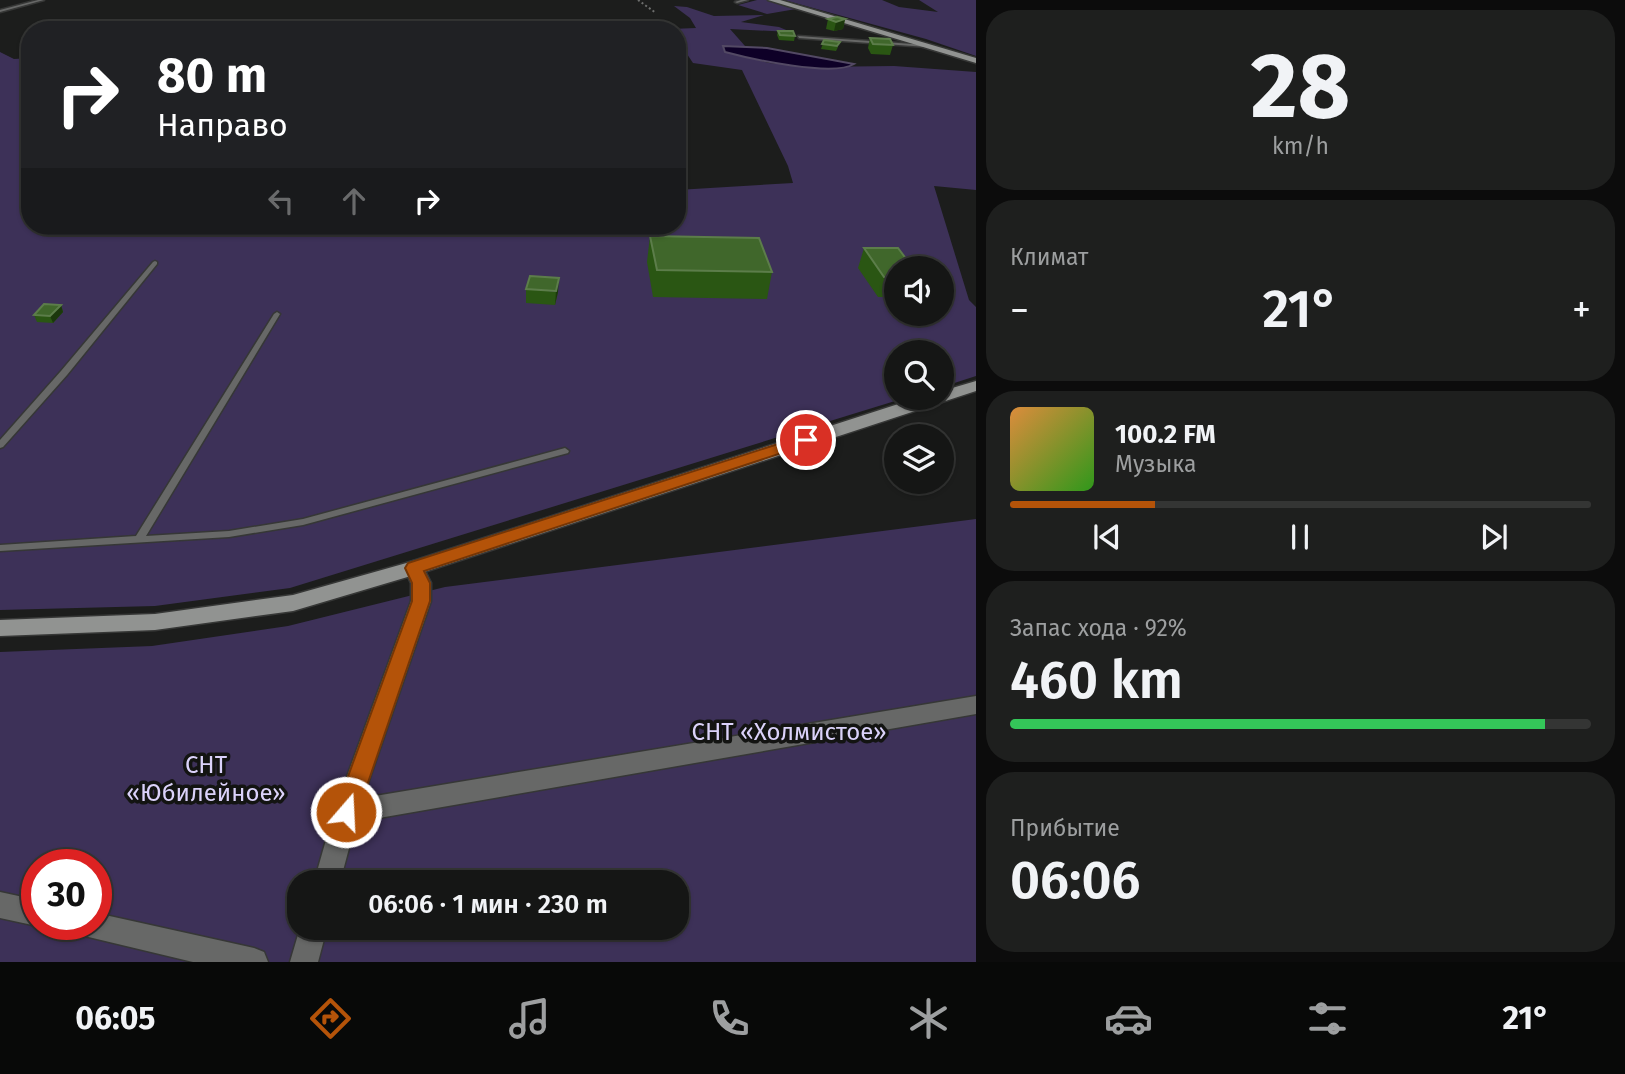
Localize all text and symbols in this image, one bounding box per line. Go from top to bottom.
text: 28 [1251,32,1350,141]
text: 80 m [157,46,267,105]
icon: right [42,49,133,140]
text: Направо [157,106,288,144]
text: km/h [1272,132,1329,160]
icon: left [262,182,300,220]
icon: ahead [335,182,373,220]
icon: right [408,182,446,220]
text: Климат [1010,243,1088,271]
map controls [884,256,954,494]
button: sound [884,256,954,326]
text: 21° [1262,278,1339,341]
text: − [1010,287,1029,333]
text: + [1572,287,1591,333]
button: search [884,340,954,410]
pin [776,410,836,470]
text: 100.2 FM [1115,419,1216,450]
icon: arrive [787,421,825,459]
button: layers [884,424,954,494]
text: Музыка [1115,450,1196,478]
icon: previous [1088,518,1126,556]
icon: pause [1281,518,1319,556]
icon: next [1475,518,1513,556]
text: Запас хода · 92% [1010,614,1187,642]
text: 460 km [1010,649,1183,712]
park label: СНТ «Холмистое» [692,718,886,746]
park label: СНТ «Юбилейное» [126,751,286,807]
position arrow [309,775,383,849]
text: Прибытие [1010,814,1120,842]
speed limit sign: 30 [21,849,112,940]
text: 06:06 [1010,849,1141,912]
text: 06:06 · 1 мин · 230 m [368,889,608,920]
icon: directions [306,994,355,1043]
icon: music [505,994,554,1043]
icon: phone [705,994,754,1043]
icon: climate [904,994,953,1043]
icon: car [1104,994,1153,1043]
icon: filters [1303,994,1352,1043]
text: 06:05 [75,999,156,1037]
text: 21° [1502,999,1550,1037]

